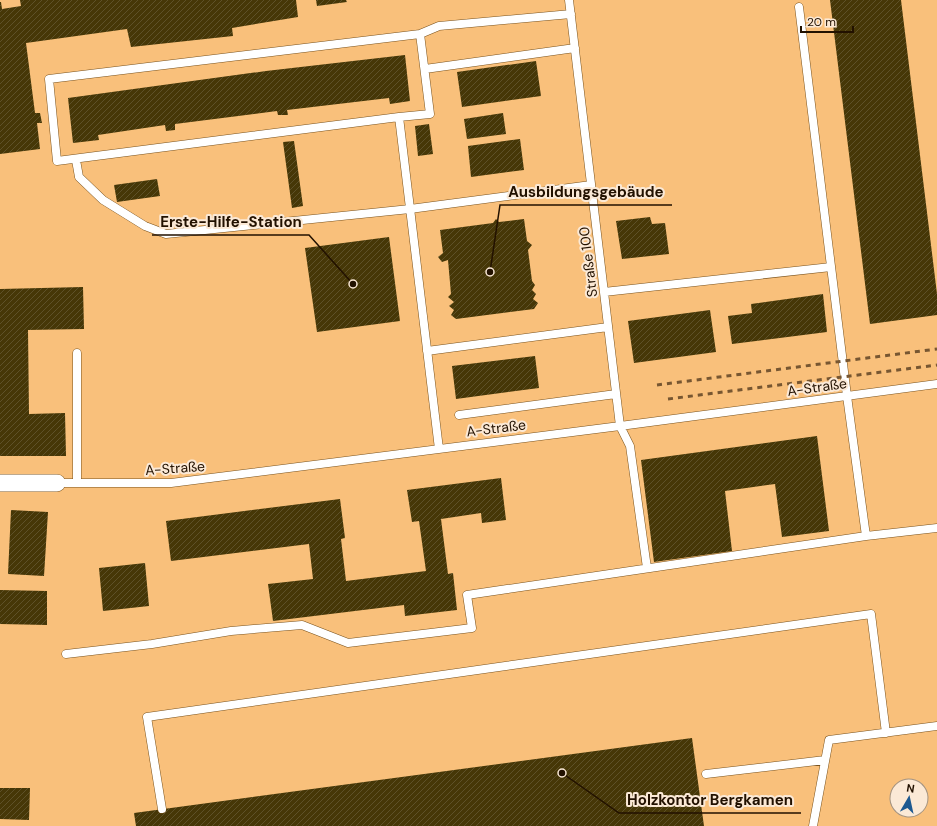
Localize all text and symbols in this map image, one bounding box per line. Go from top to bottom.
scale bar [801,8,853,34]
text: 20 m [807,14,836,30]
callout: Ausbildungsgebäude [500,178,672,205]
text: Ausbildungsgebäude [508,182,664,202]
callout: Erste-Hilfe-Station [152,208,309,235]
text: Erste-Hilfe-Station [160,212,302,232]
street label: Straße 100 [575,226,601,298]
street label: A-Straße [786,374,848,400]
street label: A-Straße [465,415,527,441]
street label: A-Straße [145,457,206,479]
north arrow [889,778,929,818]
text: N [906,781,916,796]
callout: Holzkontor Bergkamen [619,786,801,813]
text: Holzkontor Bergkamen [627,790,793,810]

